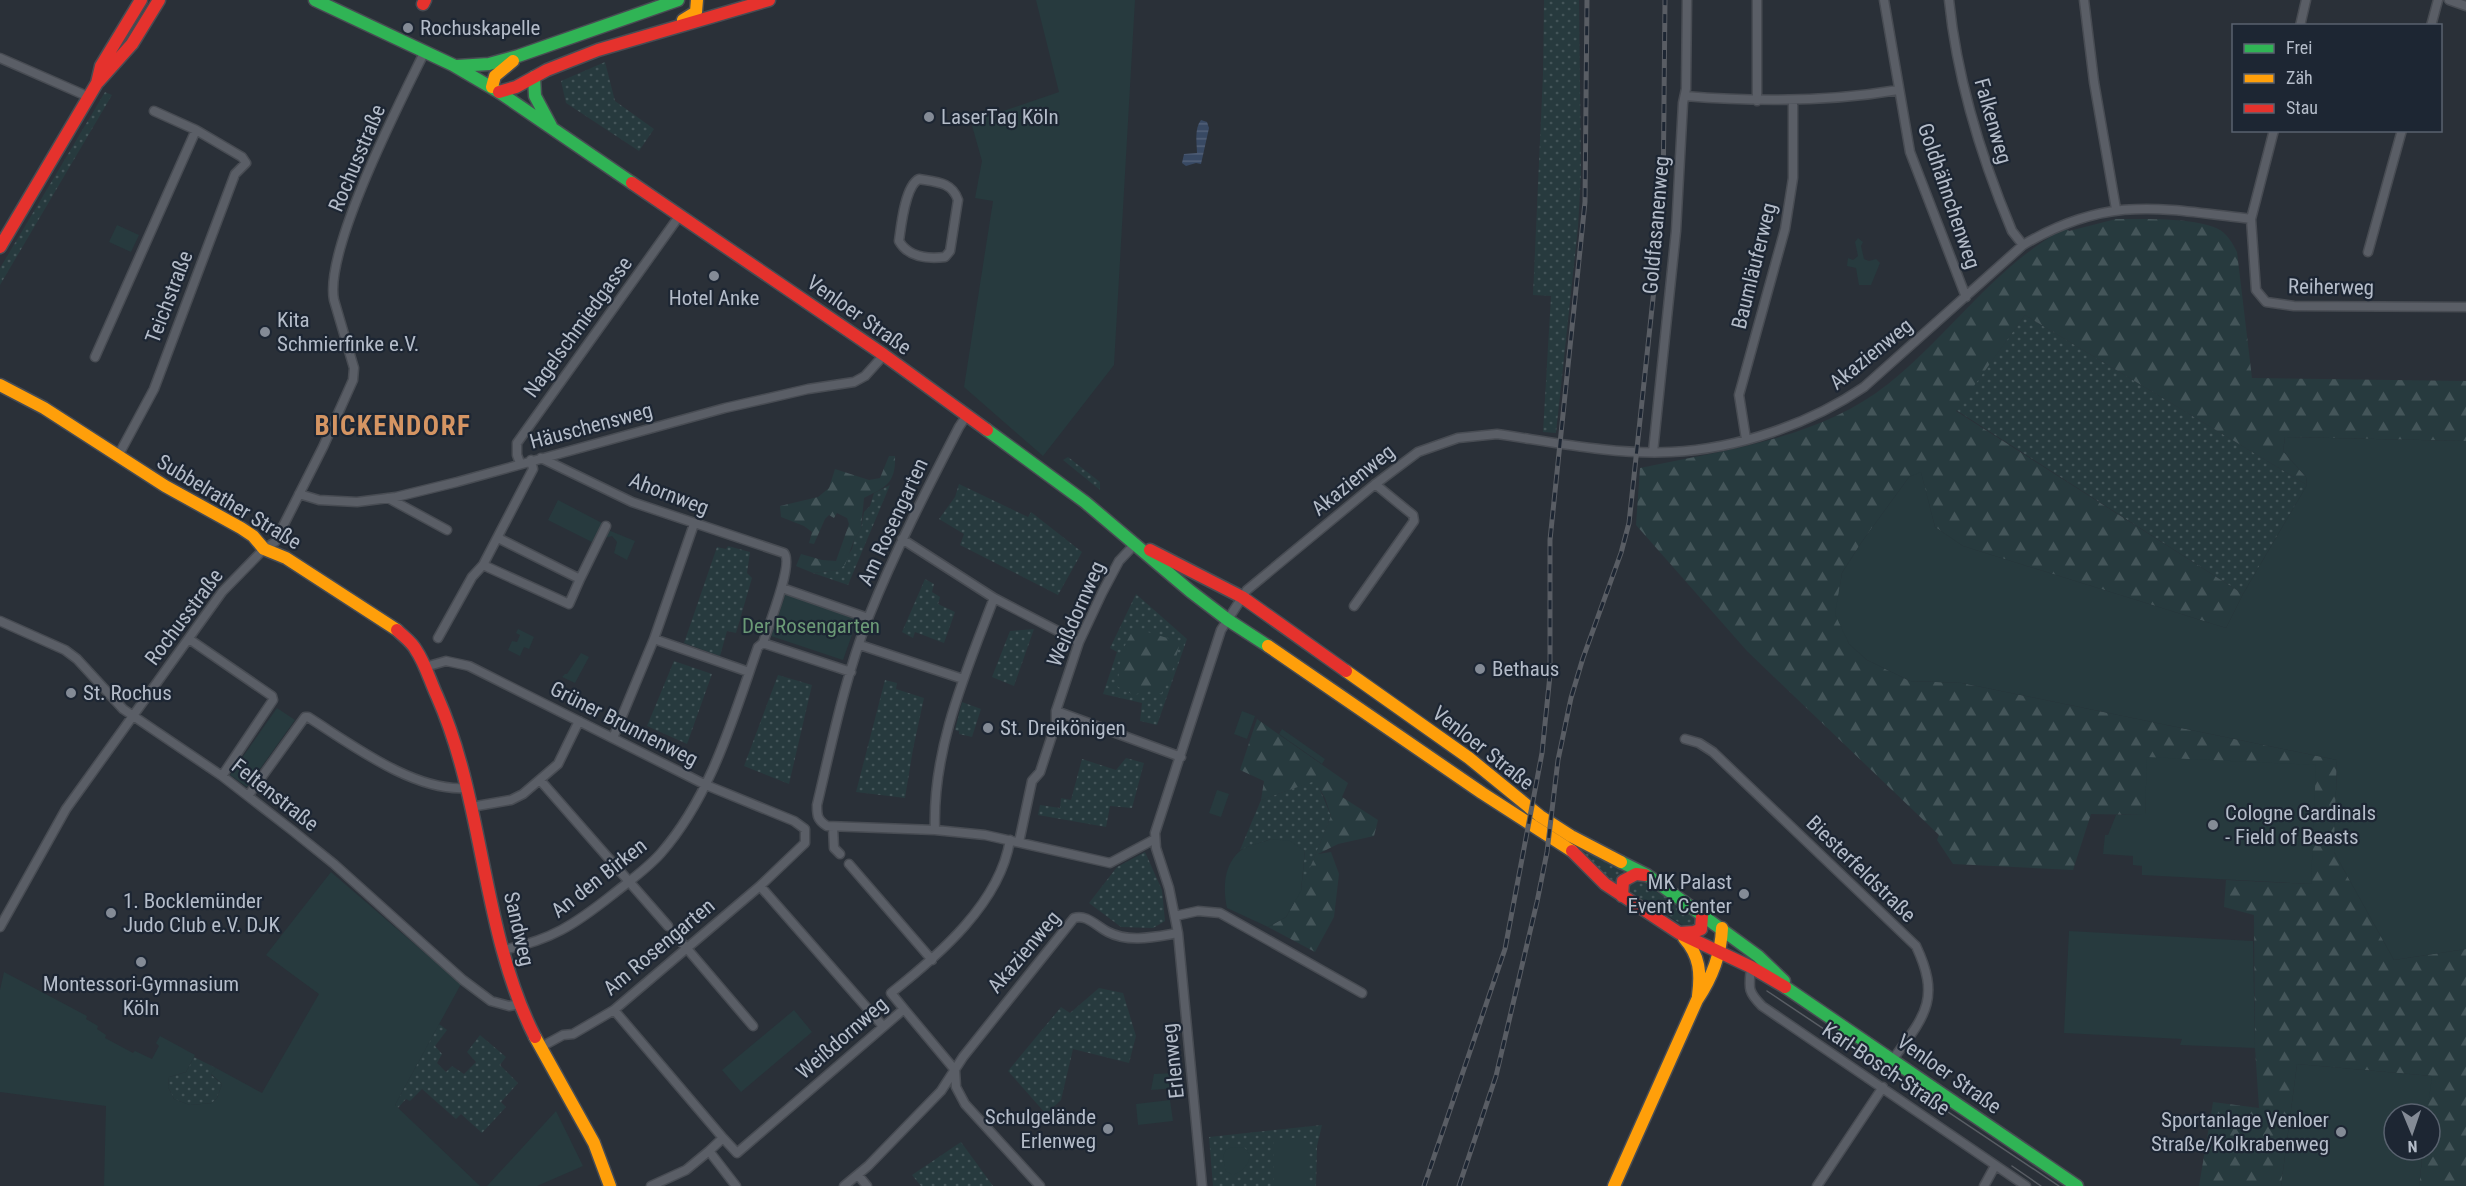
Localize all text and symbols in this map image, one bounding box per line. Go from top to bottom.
place label: Rochuskapelle [420,16,541,40]
marker: Rochuskapelle [401,21,415,35]
legend [2232,24,2442,132]
text: Frei [2286,37,2312,58]
text: Zäh [2286,67,2313,88]
street label: Falkenweg [1969,76,2017,166]
text: Stau [2286,97,2318,118]
street label: Rochusstraße [324,101,390,215]
place label: LaserTag Köln [941,105,1059,129]
marker: LaserTag Köln [922,110,936,124]
street label: Goldhähnchenweg [1913,120,1985,272]
street label: Goldfasanenweg [1638,155,1674,295]
street label: Baumläuferweg [1727,200,1781,332]
street label: Teichstraße [140,247,198,347]
street label: Nagelschmiedgasse [519,252,637,402]
marker: Hotel Anke [707,269,721,283]
street label: Venloer Straße [802,270,916,360]
street label: Reiherweg [2288,274,2374,300]
place label: Hotel Anke [669,286,759,310]
place label: Kita Schmierfinke e.V. [277,308,419,356]
street label: Akazienweg [1825,313,1917,395]
marker: Kita Schmierfinke e.V. [258,325,272,339]
street label: Häuschensweg [527,398,655,454]
district label: BICKENDORF [315,410,471,442]
street label: Akazienweg [1307,439,1399,521]
street label: Subbelrather Straße [153,450,306,555]
street label: Am Rosengarten [853,455,933,589]
street label: Ahornweg [626,468,712,520]
street label: Weißdornweg [1042,558,1110,670]
street label: Rochusstraße [140,564,228,670]
park label: Der Rosengarten [742,614,880,638]
place label: Bethaus [1492,657,1559,681]
marker: Bethaus [1473,662,1487,676]
street label: Grüner Brunnenweg [546,676,702,772]
place label: St. Rochus [83,681,172,705]
marker: St. Rochus [64,686,78,700]
street label: Venloer Straße [1428,701,1538,795]
place label: St. Dreikönigen [1000,716,1126,740]
marker: St. Dreikönigen [981,721,995,735]
street label: Feltenstraße [227,754,323,836]
place label: Cologne Cardinals - Field of Beasts [2225,801,2376,849]
street label: Biesterfeldstraße [1801,811,1921,927]
marker: Cologne Cardinals - Field of Beasts [2206,818,2220,832]
street label: An den Birken [547,833,651,923]
place label: MK Palast Event Center [1628,870,1732,918]
marker: MK Palast Event Center [1737,887,1751,901]
place label: 1. Bocklemünder Judo Club e.V. DJK [123,889,280,937]
street label: Sandweg [499,890,539,968]
street label: Am Rosengarten [599,894,719,1000]
marker: 1. Bocklemünder Judo Club e.V. DJK [104,906,118,920]
street label: Akazienweg [983,906,1065,998]
marker: Montessori-Gymnasium Köln [134,955,148,969]
place label: Montessori-Gymnasium Köln [43,972,239,1020]
street label: Weißdornweg [792,992,892,1084]
street label: Karl-Bosch-Straße [1818,1018,1954,1121]
street label: Erlenweg [1157,1022,1189,1100]
street label: Venloer Straße [1892,1029,2006,1119]
north arrow [2382,1102,2442,1162]
place label: Schulgelände Erlenweg [985,1105,1096,1153]
place label: Sportanlage Venloer Straße/Kolkrabenweg [2151,1108,2329,1156]
marker: Schulgelände Erlenweg [1101,1122,1115,1136]
marker: Sportanlage Venloer Straße/Kolkrabenweg [2334,1125,2348,1139]
text: N [2407,1137,2418,1156]

